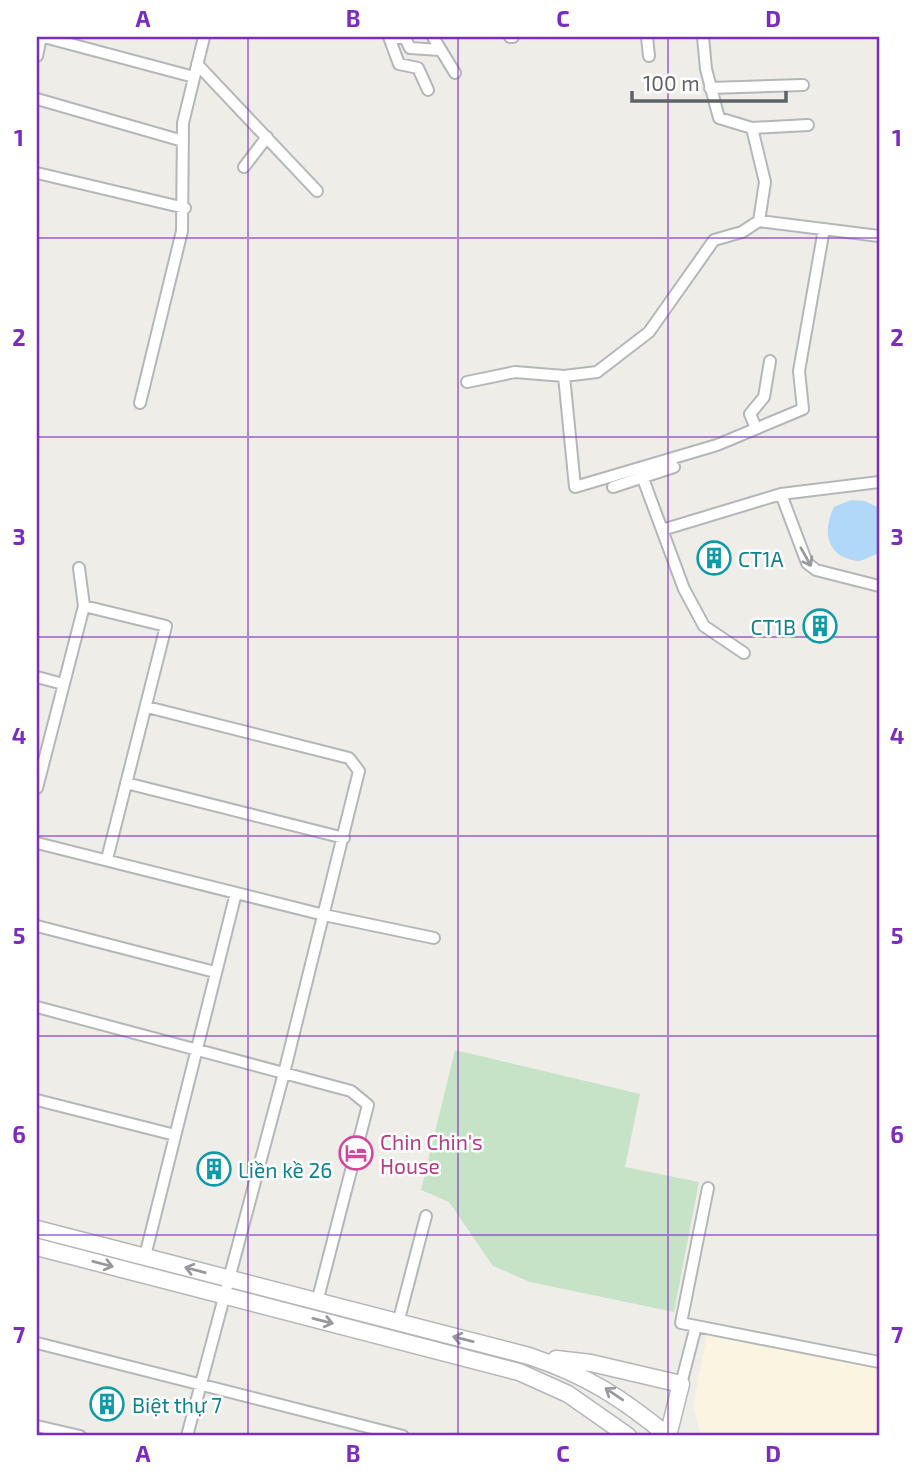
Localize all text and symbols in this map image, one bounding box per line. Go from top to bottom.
text: A [135,4,151,32]
text: B [346,4,360,32]
text: C [556,4,570,32]
text: D [765,4,781,32]
scale bar [632,60,786,104]
text: 100 m [643,70,700,95]
text: 1 [14,123,24,151]
text: 1 [892,123,902,151]
text: 2 [12,323,26,351]
text: 2 [890,323,904,351]
text: 3 [12,522,26,550]
text: 3 [890,522,904,550]
building icon: CT1A [695,539,733,577]
place label: CT1A [738,546,784,571]
one-way arrow [800,546,814,566]
building icon: CT1B [801,607,839,645]
place label: CT1B [750,614,796,639]
text: 4 [12,721,26,749]
text: 4 [890,721,904,749]
text: 5 [13,921,25,949]
text: 5 [891,921,903,949]
text: 6 [12,1120,26,1148]
text: 6 [890,1120,904,1148]
place label: Chin Chin's House [380,1129,483,1178]
hotel icon: Chin Chin's House [337,1134,375,1172]
building icon: Liền kề 26 [195,1150,233,1188]
place label: Liền kề 26 [238,1157,332,1182]
one-way arrow [91,1258,114,1271]
one-way arrow [185,1263,207,1276]
one-way arrow [311,1315,334,1328]
text: 7 [13,1320,25,1348]
text: 7 [891,1320,903,1348]
one-way arrow [452,1332,475,1345]
building icon: Biệt thự 7 [88,1385,126,1423]
one-way arrow [605,1387,624,1401]
place label: Biệt thự 7 [132,1392,222,1417]
text: A [135,1439,151,1467]
text: B [346,1439,360,1467]
text: C [556,1439,570,1467]
text: D [765,1439,781,1467]

